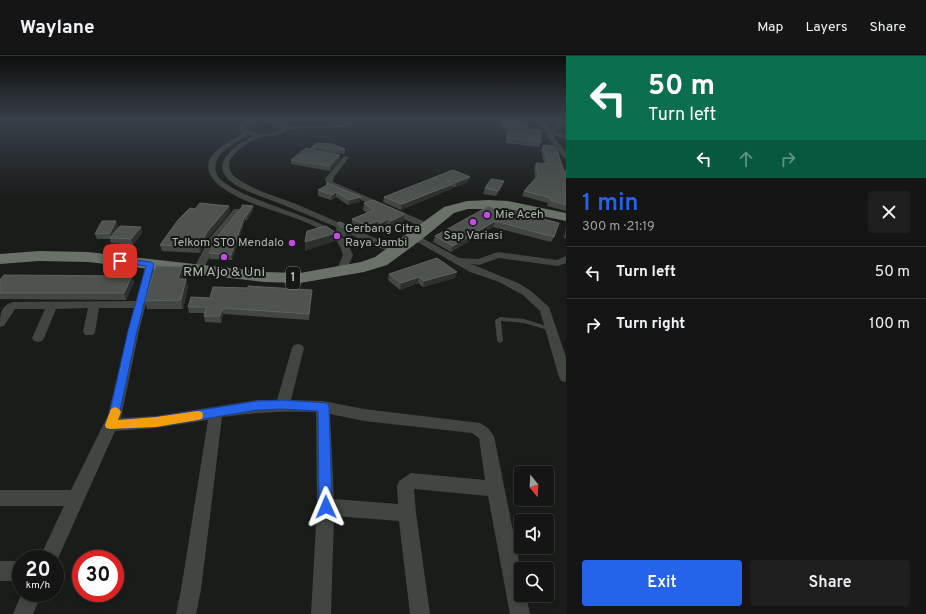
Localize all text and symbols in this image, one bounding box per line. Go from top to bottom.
text: Waylane [20,16,95,40]
text: Map [757,19,783,36]
text: Layers [805,19,847,36]
text: Share [869,19,906,36]
text: 50 m [648,69,715,105]
icon: left [582,72,634,124]
text: Turn left [648,104,716,127]
icon: left [693,148,715,170]
icon: ahead [735,148,757,170]
icon: right [777,148,799,170]
text: 1 min [582,189,639,219]
button: close [868,191,910,233]
place label: Mie Aceh [495,207,544,223]
marker: Mie Aceh [482,210,492,220]
marker: Sap Variasi [468,217,478,227]
text: 300 m · 21:19 [582,219,655,235]
place label: Gerbang Citra Raya Jambi [345,221,420,251]
place label: Sap Variasi [444,228,502,244]
marker: Gerbang Citra Raya Jambi [332,231,342,241]
place label: Telkom STO Mendalo [172,235,284,251]
marker: Telkom STO Mendalo [287,238,297,248]
pin [103,244,137,278]
icon: arrive [109,250,131,272]
marker: RM Ajo & Uni [219,252,229,262]
icon: left [582,262,604,284]
text: Turn left [616,263,676,282]
text: 50 m [875,263,910,282]
place label: RM Ajo & Uni [183,264,265,281]
road number: 1 [286,267,300,289]
icon: right [582,314,604,336]
text: Turn right [616,315,685,334]
text: 100 m [869,315,910,334]
north arrow [514,466,554,506]
map controls [514,466,554,602]
position arrow [305,486,347,528]
button: sound [514,514,554,554]
speed limit sign: 30 [72,550,124,602]
text: 20 [25,558,51,584]
button: Exit [582,560,742,606]
button: Share [750,560,910,606]
button: search [514,562,554,602]
text: km/h [26,579,50,592]

